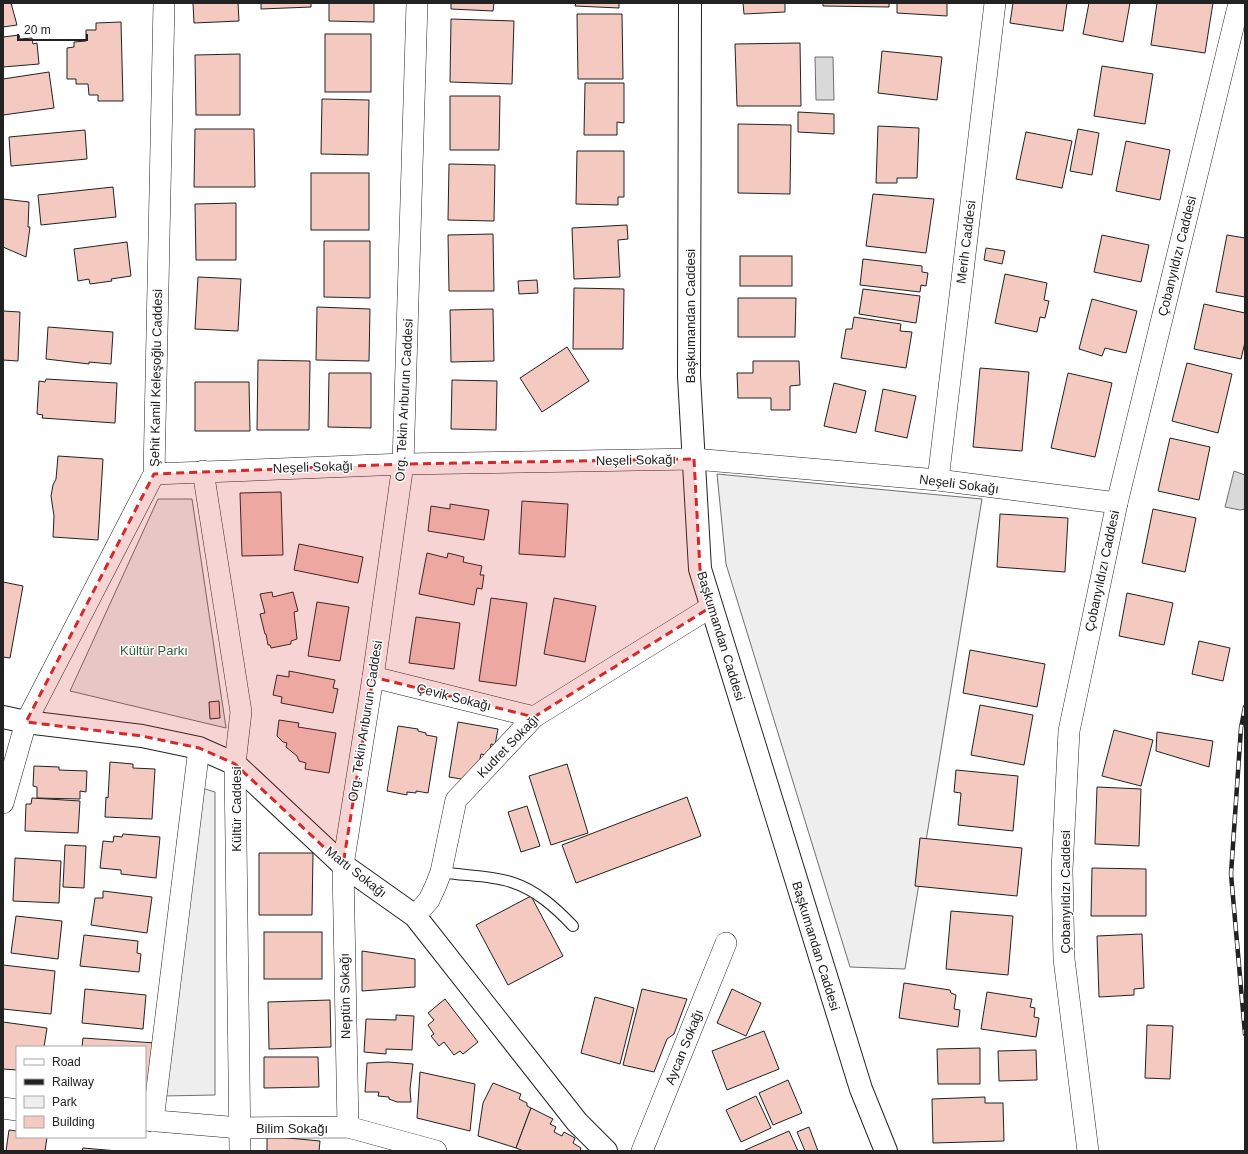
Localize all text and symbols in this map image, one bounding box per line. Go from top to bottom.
scale bar [18,16,87,42]
text: 20 m [24,23,51,37]
street label: Çobanyıldızı Caddesi [1155,194,1199,318]
street label: Merih Caddesi [953,199,979,285]
street label: Başkumandan Caddesi [683,249,698,383]
street label: Şehit Kamil Keleşoğlu Caddesi [147,289,165,467]
street label: Org. Tekin Arıburun Caddesi [392,318,416,482]
street label: Neşeli Sokağı [596,452,676,468]
street label: Neşeli Sokağı [273,458,353,476]
street label: Neşeli Sokağı [918,472,1000,496]
street label: Çobanyıldızı Caddesi [1082,509,1122,633]
street label: Başkumandan Caddesi [694,570,748,703]
street label: Org. Tekin Arıburun Caddesi [345,639,385,803]
park label: Kültür Parkı [120,643,188,658]
street label: Çevik Sokağı [415,680,493,714]
street label: Kudret Sokağı [474,711,542,781]
street label: Kültür Caddesi [229,766,244,852]
street label: Çobanyıldızı Caddesi [1058,830,1073,954]
street label: Martı Sokağı [322,843,390,901]
street label: Başkumandan Caddesi [789,880,843,1013]
street label: Neptün Sokağı [337,953,353,1039]
street label: Aycan Sokağı [662,1007,706,1087]
legend [16,1046,146,1138]
text: Road [52,1055,81,1069]
text: Railway [52,1075,94,1089]
text: Park [52,1095,78,1109]
text: Building [52,1115,95,1129]
street label: Bilim Sokağı [256,1121,328,1136]

